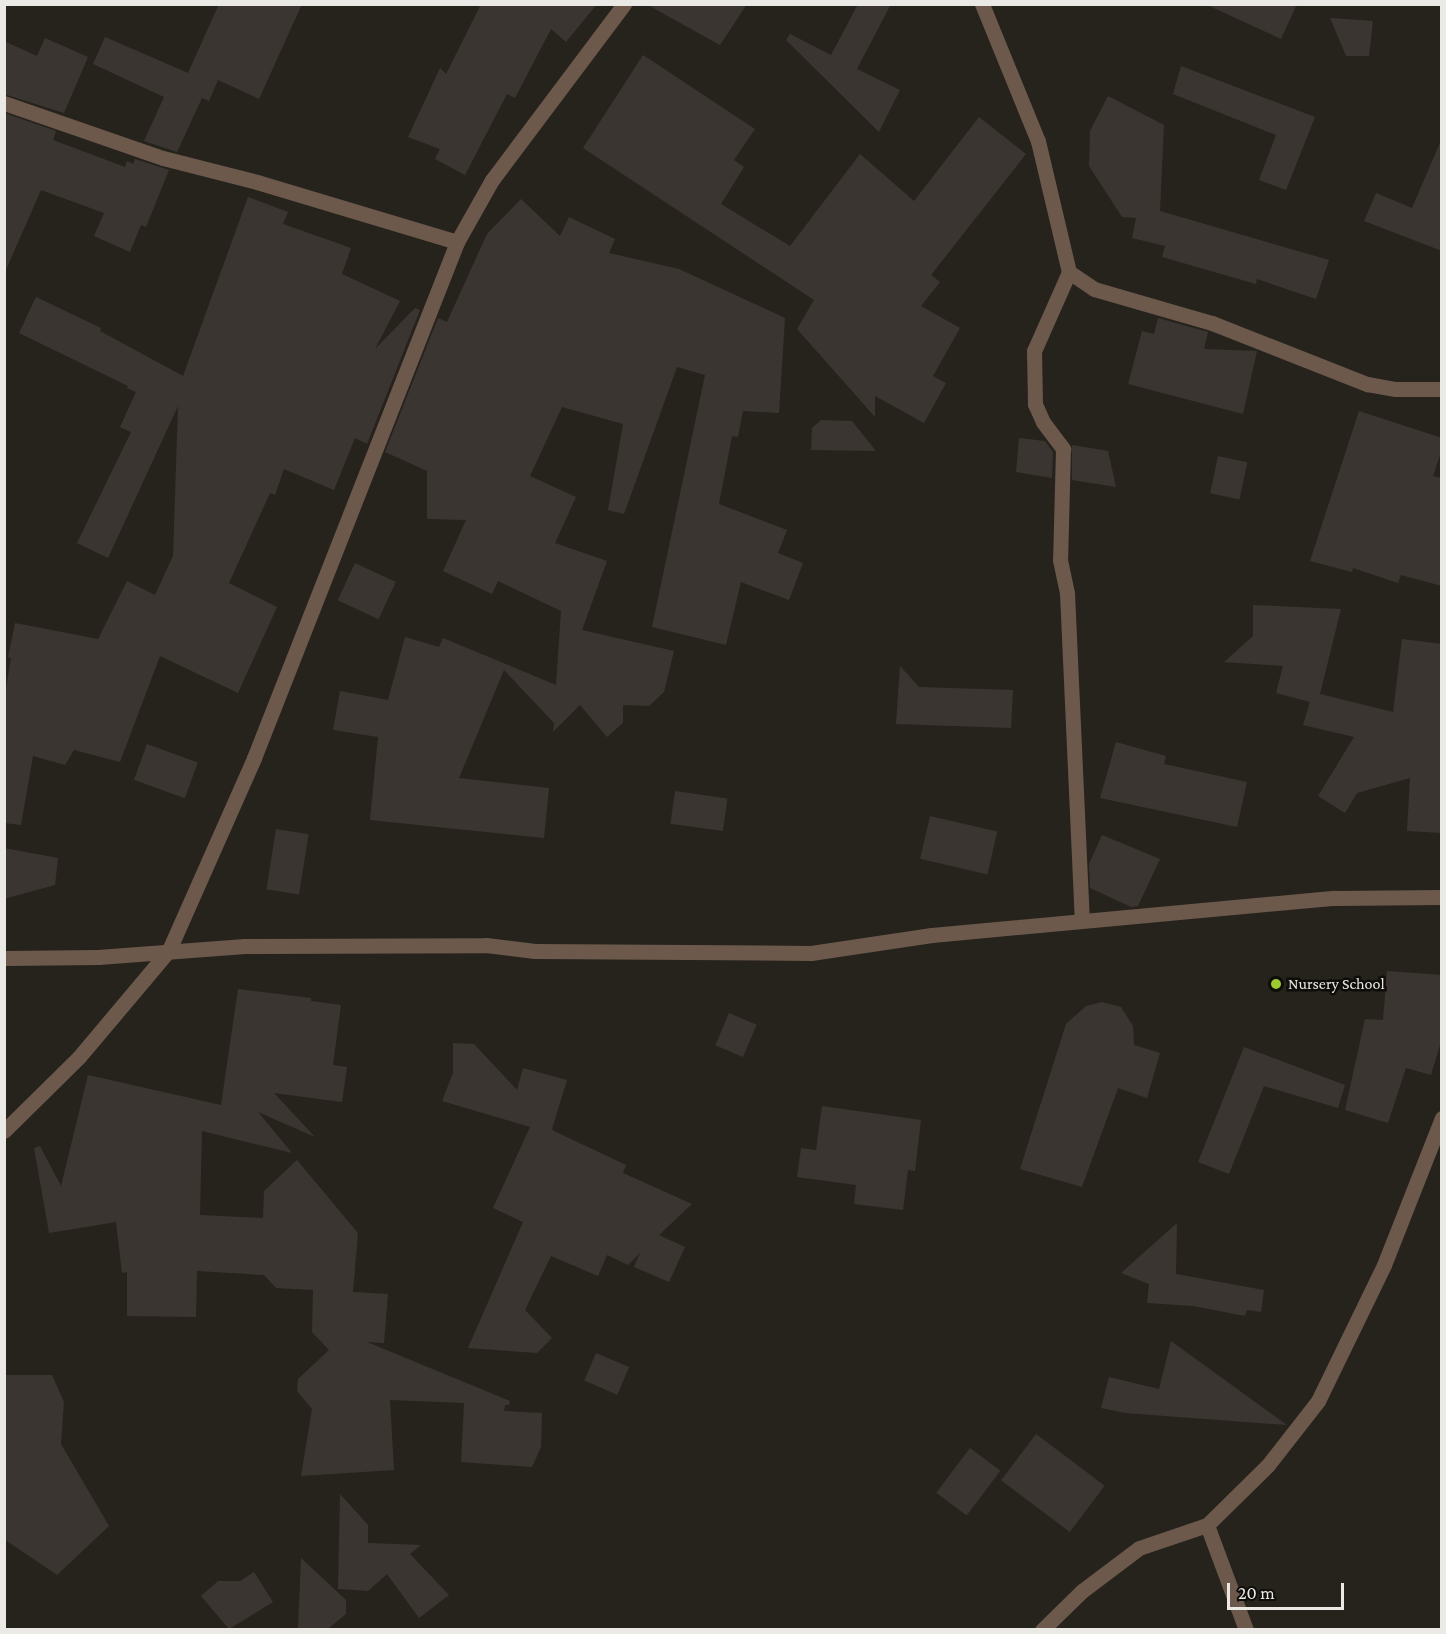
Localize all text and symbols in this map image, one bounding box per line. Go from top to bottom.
place label: Nursery School [1288,974,1385,994]
marker: Nursery School [1269,977,1283,991]
scale bar [1230,1571,1347,1609]
text: 20 m [1238,1583,1275,1603]

